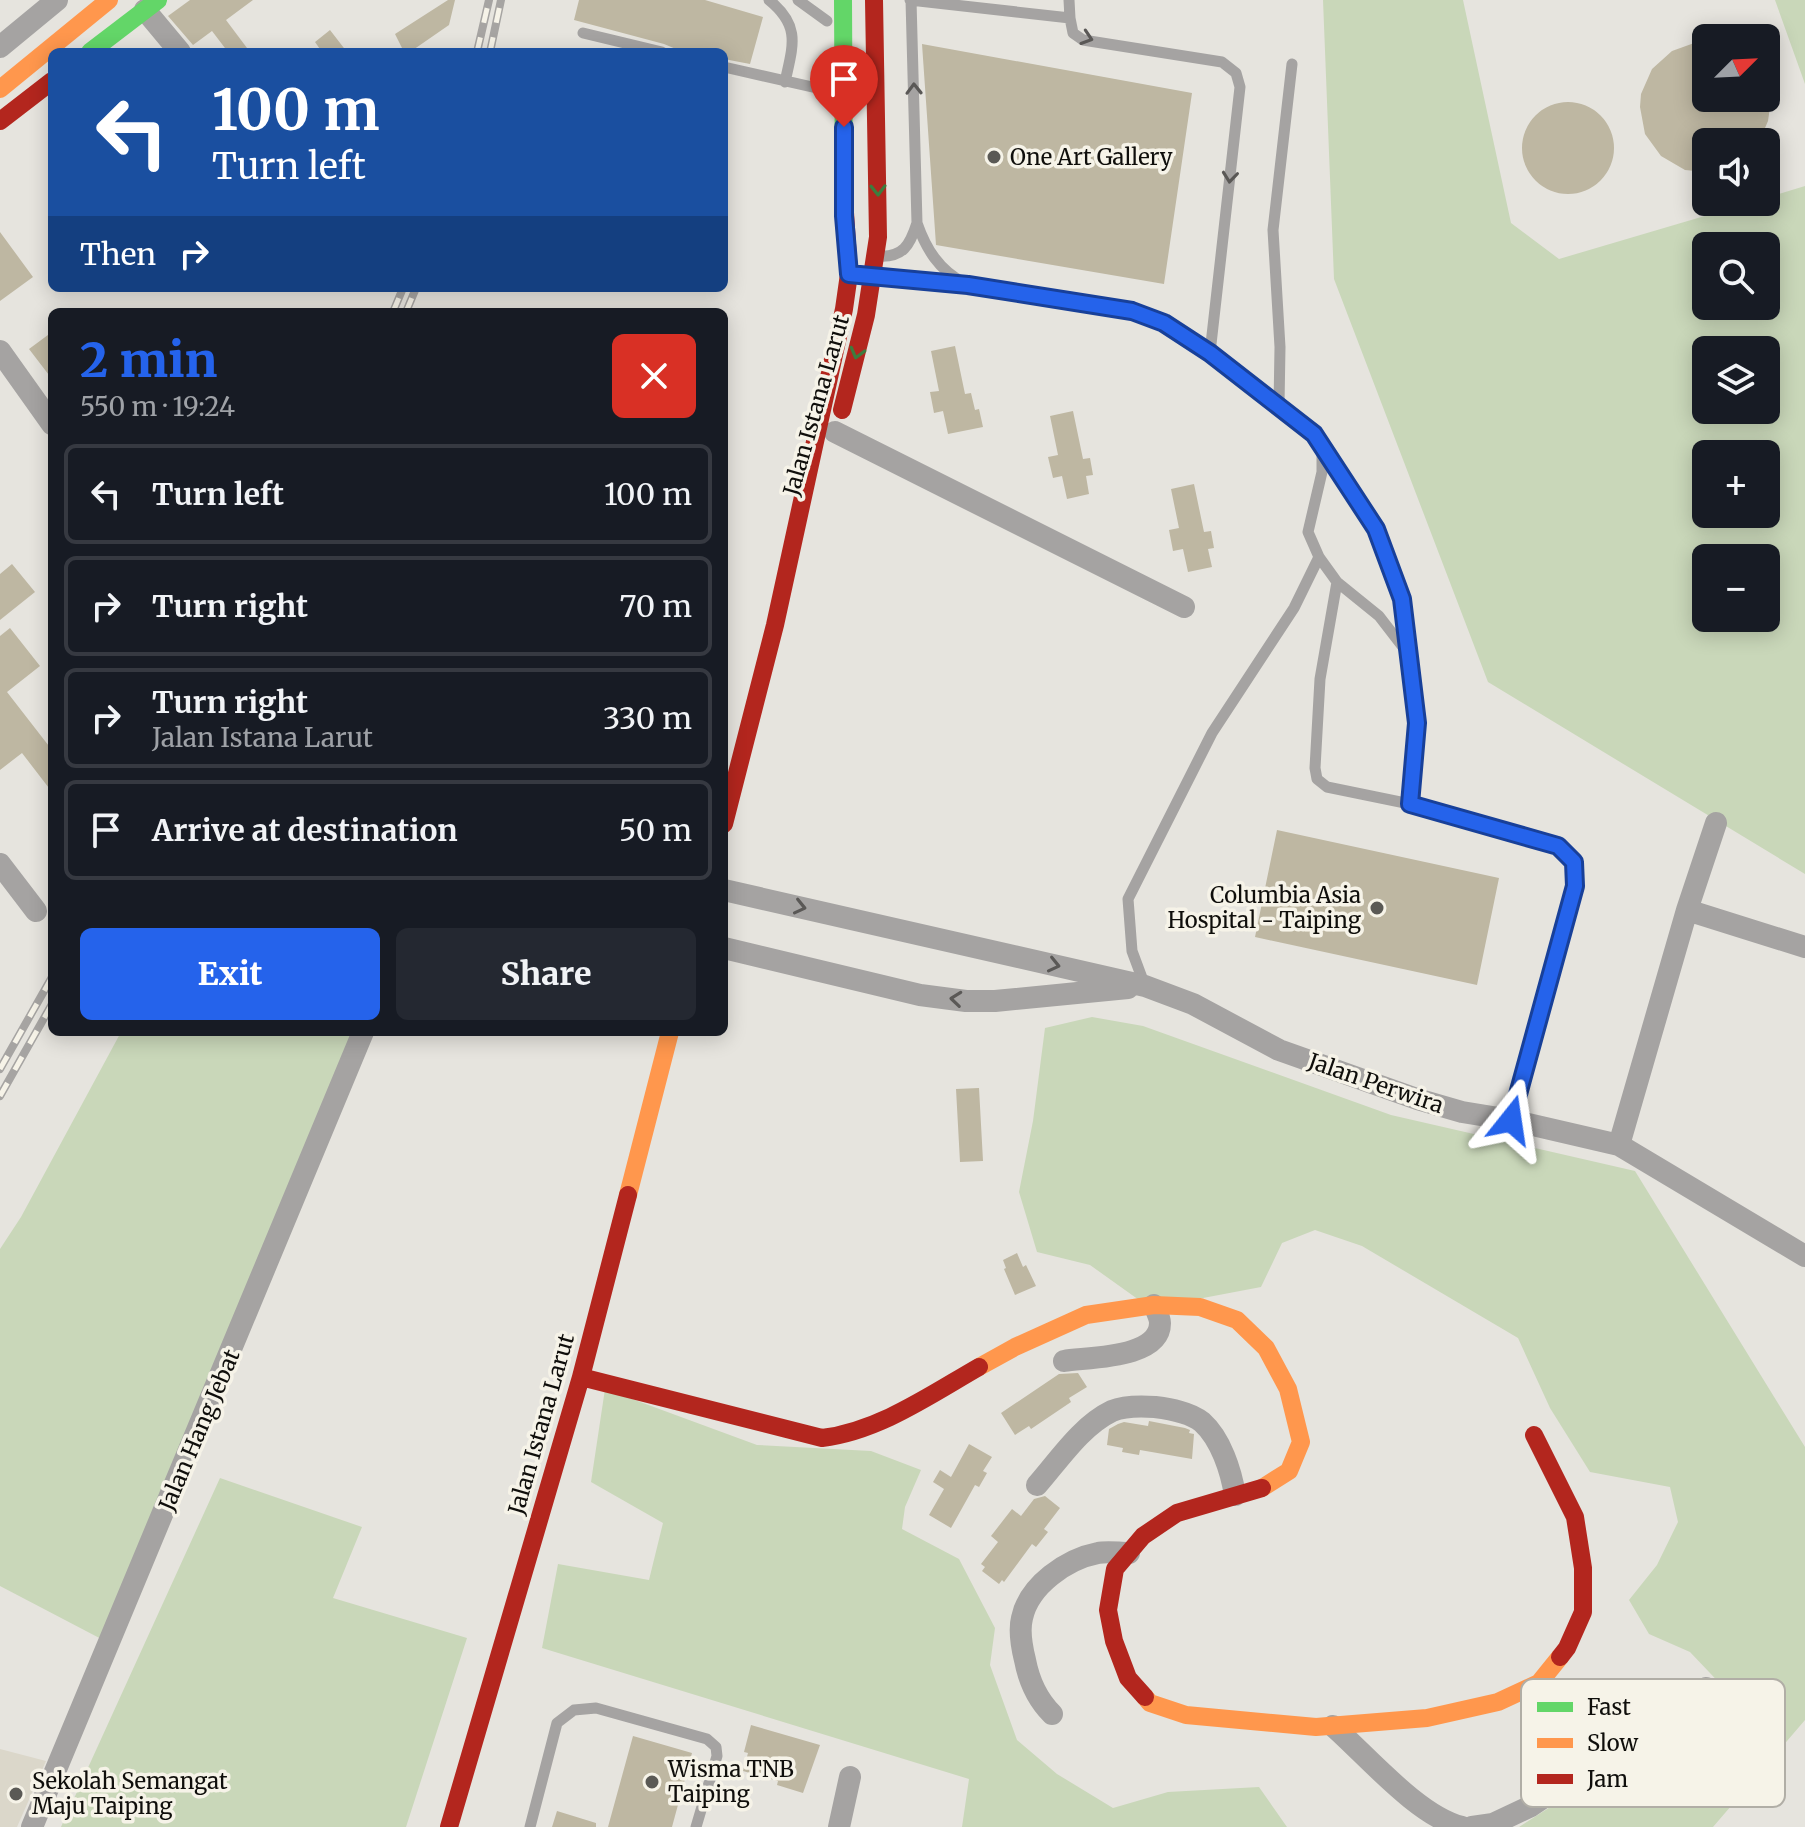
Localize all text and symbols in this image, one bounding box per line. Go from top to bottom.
north arrow [1692,24,1780,112]
map controls [1692,24,1780,632]
one-way arrow [1080,29,1093,45]
pin [810,45,878,127]
icon: arrive [822,57,866,101]
text: 100 m [212,75,380,145]
icon: left [80,80,184,184]
one-way arrow [905,82,922,95]
button: sound [1692,128,1780,216]
place label: One Art Gallery [1010,143,1173,171]
text: Turn left [212,144,366,189]
marker: One Art Gallery [985,148,1003,166]
one-way arrow [1221,170,1238,183]
one-way arrow [869,184,886,197]
icon: right [172,232,216,276]
button: search [1692,232,1780,320]
text: Then [80,235,156,273]
street label: Jalan Istana Larut [777,311,855,500]
text: 2 min [80,330,217,390]
button: close [612,334,696,418]
button: layers [1692,336,1780,424]
one-way arrow [849,346,866,360]
text: 550 m · 19:24 [80,390,235,423]
button: + [1692,440,1780,528]
icon: left [84,472,128,516]
text: Turn left [152,475,284,513]
text: 100 m [604,475,692,513]
button: − [1692,544,1780,632]
icon: right [84,584,128,628]
text: Turn right [152,587,308,625]
text: 70 m [619,587,692,625]
text: Turn right [152,683,308,721]
icon: right [84,696,128,740]
text: 330 m [603,699,692,737]
text: Jalan Istana Larut [152,721,373,754]
icon: arrive [84,808,128,852]
text: Arrive at destination [152,811,458,849]
text: 50 m [619,811,692,849]
place label: Columbia Asia Hospital - Taiping [1168,881,1361,934]
one-way arrow [793,898,806,915]
marker: Columbia Asia Hospital - Taiping [1368,899,1386,917]
button: Exit [80,928,380,1020]
button: Share [396,928,696,1020]
one-way arrow [1046,956,1060,973]
one-way arrow [949,991,962,1008]
street label: Jalan Perwira [1304,1046,1447,1119]
position arrow [1469,1078,1553,1162]
street label: Jalan Istana Larut [502,1330,580,1519]
street label: Jalan Hang Jebat [152,1345,246,1516]
legend [1521,1679,1785,1807]
text: Fast [1587,1693,1631,1721]
text: Slow [1587,1729,1638,1757]
place label: Wisma TNB Taiping [667,1755,794,1808]
text: Jam [1586,1765,1628,1793]
place label: Sekolah Semangat Maju Taiping [32,1767,228,1820]
marker: Wisma TNB Taiping [643,1773,661,1791]
marker: Sekolah Semangat Maju Taiping [7,1785,25,1803]

